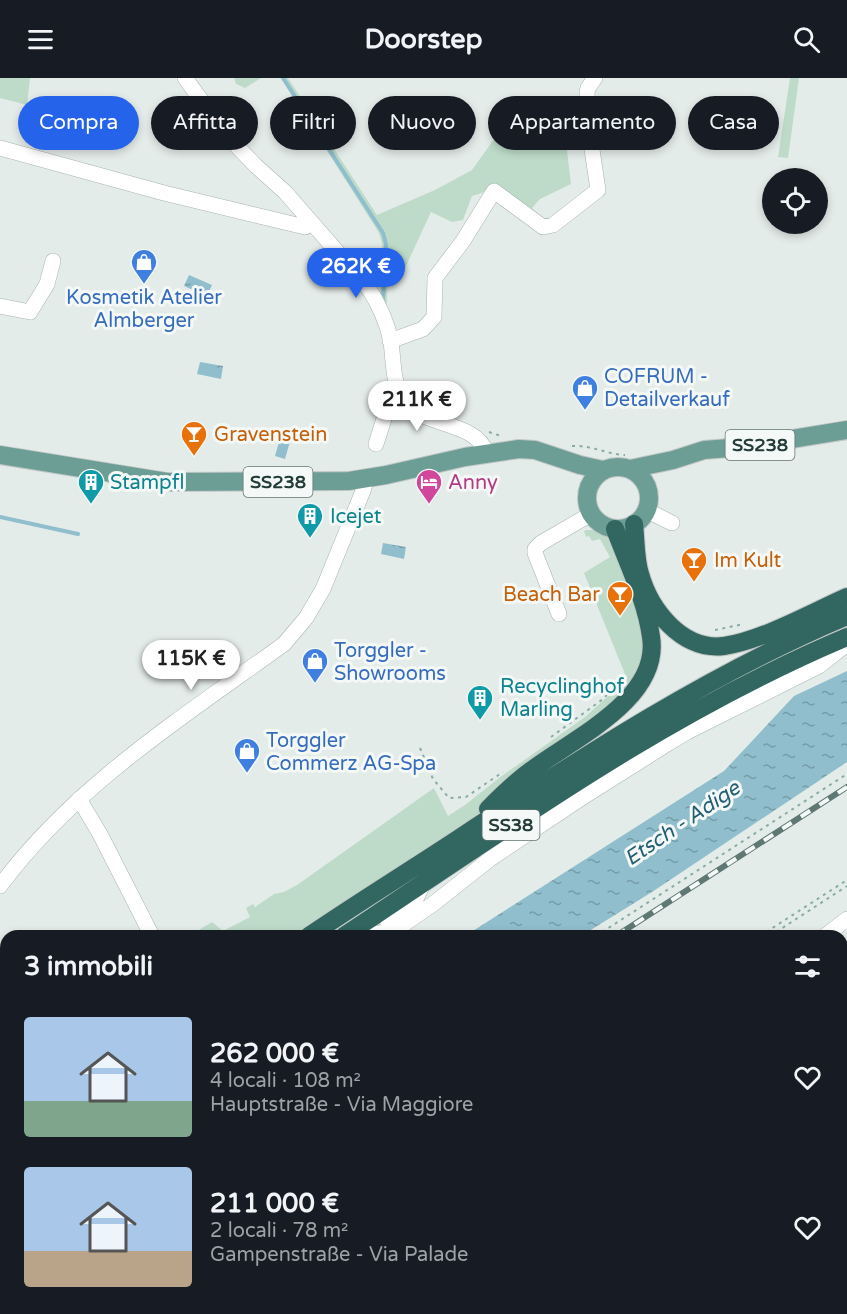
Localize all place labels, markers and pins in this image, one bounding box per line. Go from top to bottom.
shop icon: Kosmetik Atelier Almberger [129,247,159,285]
pin: 262K € [307,248,405,299]
place label: Kosmetik Atelier Almberger [66,286,222,333]
place label: COFRUM - Detailverkauf [604,365,730,412]
shop icon: COFRUM - Detailverkauf [570,373,600,411]
pin: 211K € [368,381,466,432]
bar icon: Gravenstein [179,419,209,457]
place label: Gravenstein [214,423,327,447]
building icon: Stampfl [76,467,106,505]
hotel icon: Anny [414,467,444,505]
place label: Stampfl [110,471,184,495]
place label: Anny [448,471,498,495]
building icon: Icejet [295,501,325,539]
place label: Icejet [330,505,382,529]
bar icon: Im Kult [679,545,709,583]
place label: Im Kult [714,549,782,573]
bar icon: Beach Bar [605,579,635,617]
place label: Beach Bar [503,583,600,607]
place label: Torggler - Showrooms [334,639,446,686]
pin: 115K € [142,640,240,691]
shop icon: Torggler - Showrooms [300,646,330,684]
place label: Recyclinghof Marling [500,675,624,722]
building icon: Recyclinghof Marling [465,683,495,721]
place label: Torggler Commerz AG-Spa [266,729,436,776]
shop icon: Torggler Commerz AG-Spa [232,736,262,774]

